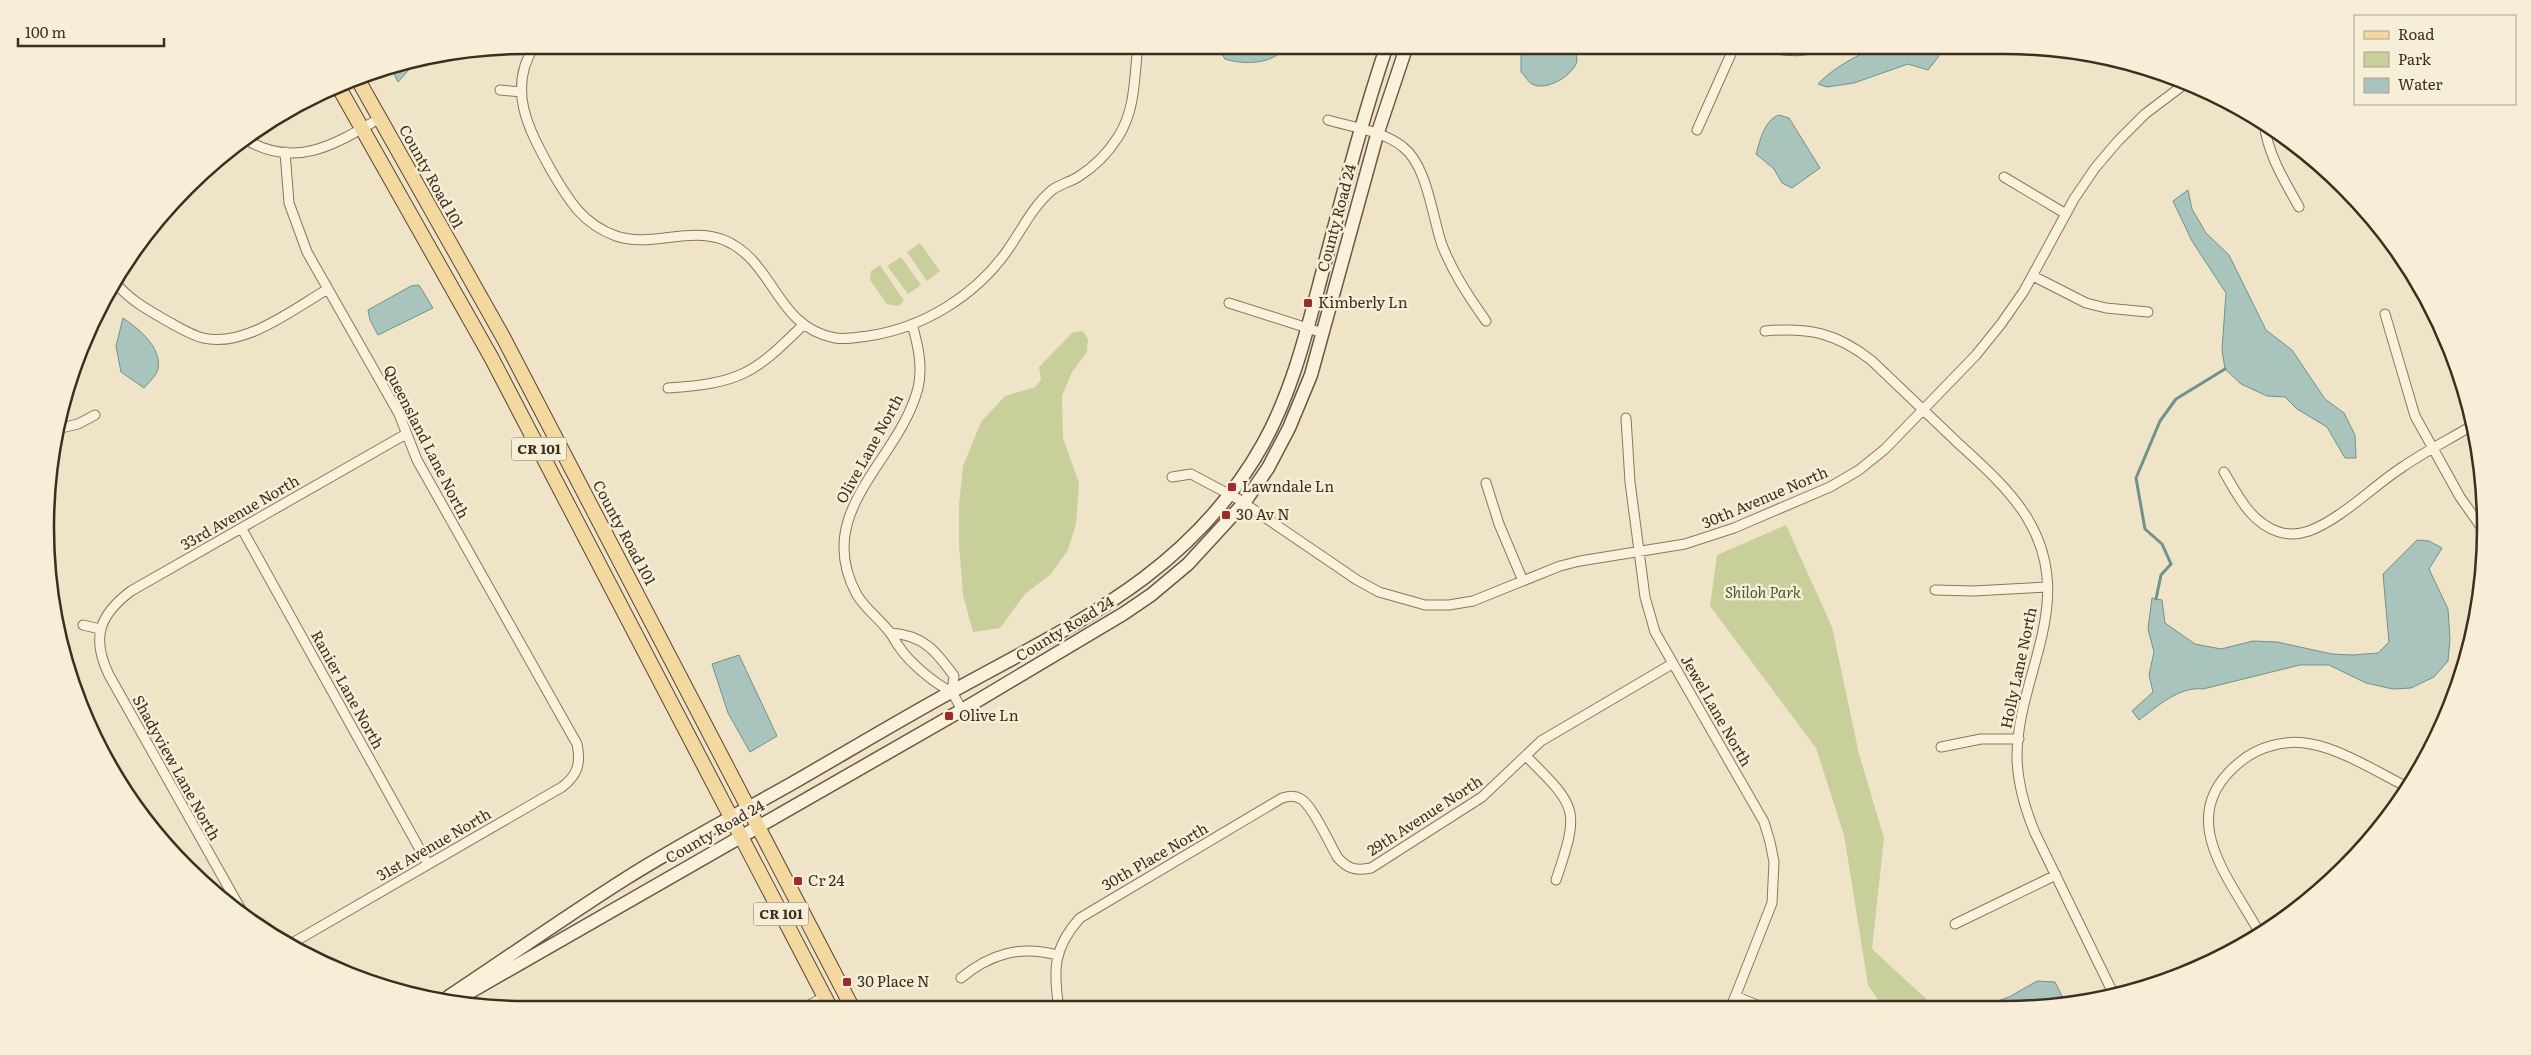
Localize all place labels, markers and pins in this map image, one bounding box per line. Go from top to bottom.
place label: Kimberly Ln [1318,290,1408,313]
marker: Kimberly Ln [1302,297,1314,309]
place label: Lawndale Ln [1242,474,1334,497]
marker: Lawndale Ln [1226,481,1238,493]
place label: 30 Av N [1236,502,1290,525]
marker: 30 Av N [1220,509,1232,521]
place label: Olive Ln [959,703,1019,726]
marker: Olive Ln [943,710,955,722]
place label: Cr 24 [808,868,844,891]
marker: Cr 24 [792,875,804,887]
place label: 30 Place N [857,969,930,992]
marker: 30 Place N [841,976,853,988]

